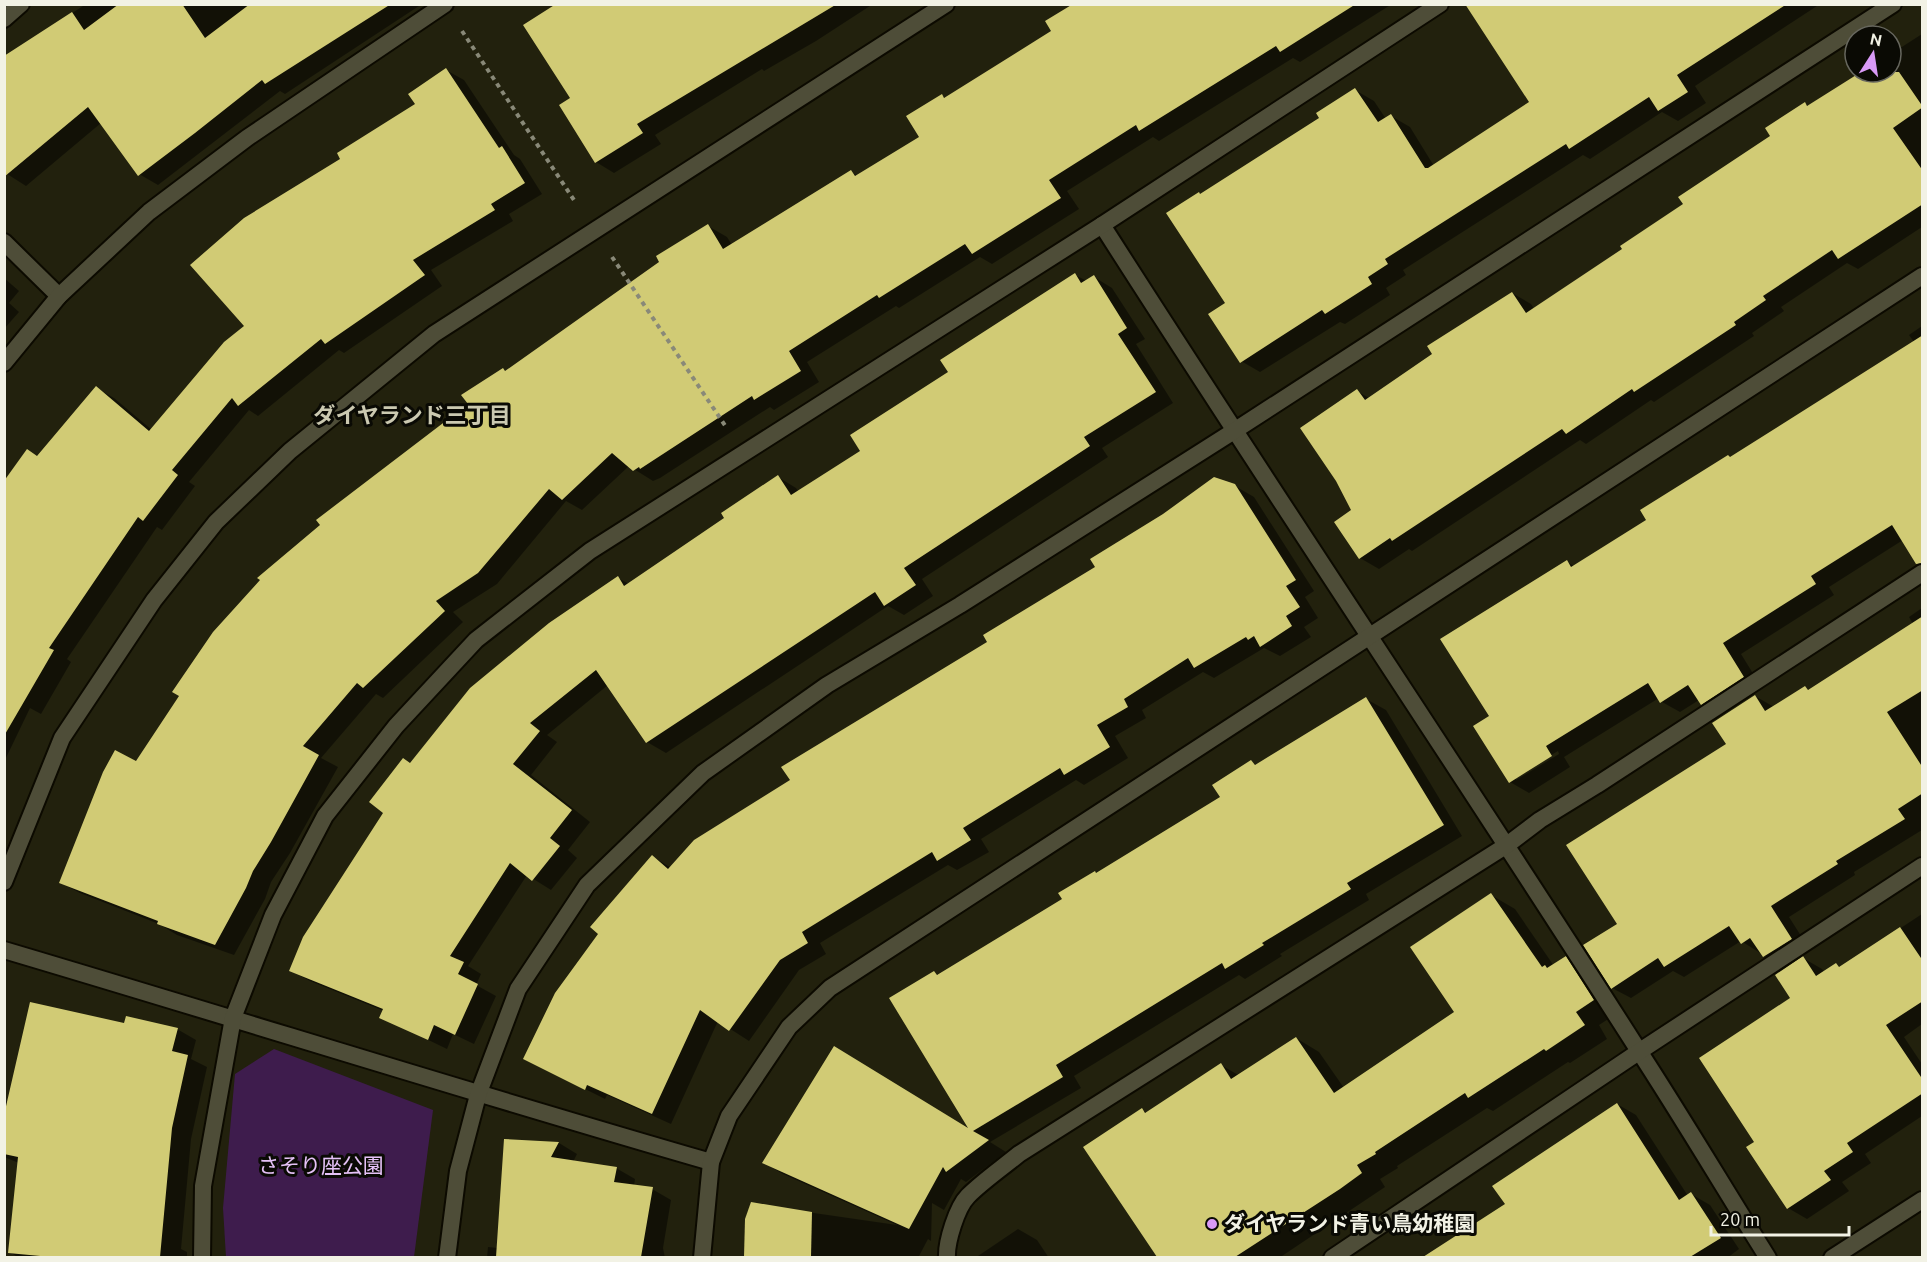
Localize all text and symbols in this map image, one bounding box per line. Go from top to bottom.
north arrow [1843,24,1903,84]
text: N [1868,29,1884,49]
district label: ダイヤランド三丁目 [313,402,511,427]
park label: さそり座公園 [258,1153,384,1177]
scale bar [1711,1199,1849,1237]
text: 20 m [1720,1209,1760,1229]
place label: ダイヤランド青い鳥幼稚園 [1224,1211,1475,1235]
marker: ダイヤランド青い鳥幼稚園 [1205,1217,1219,1231]

